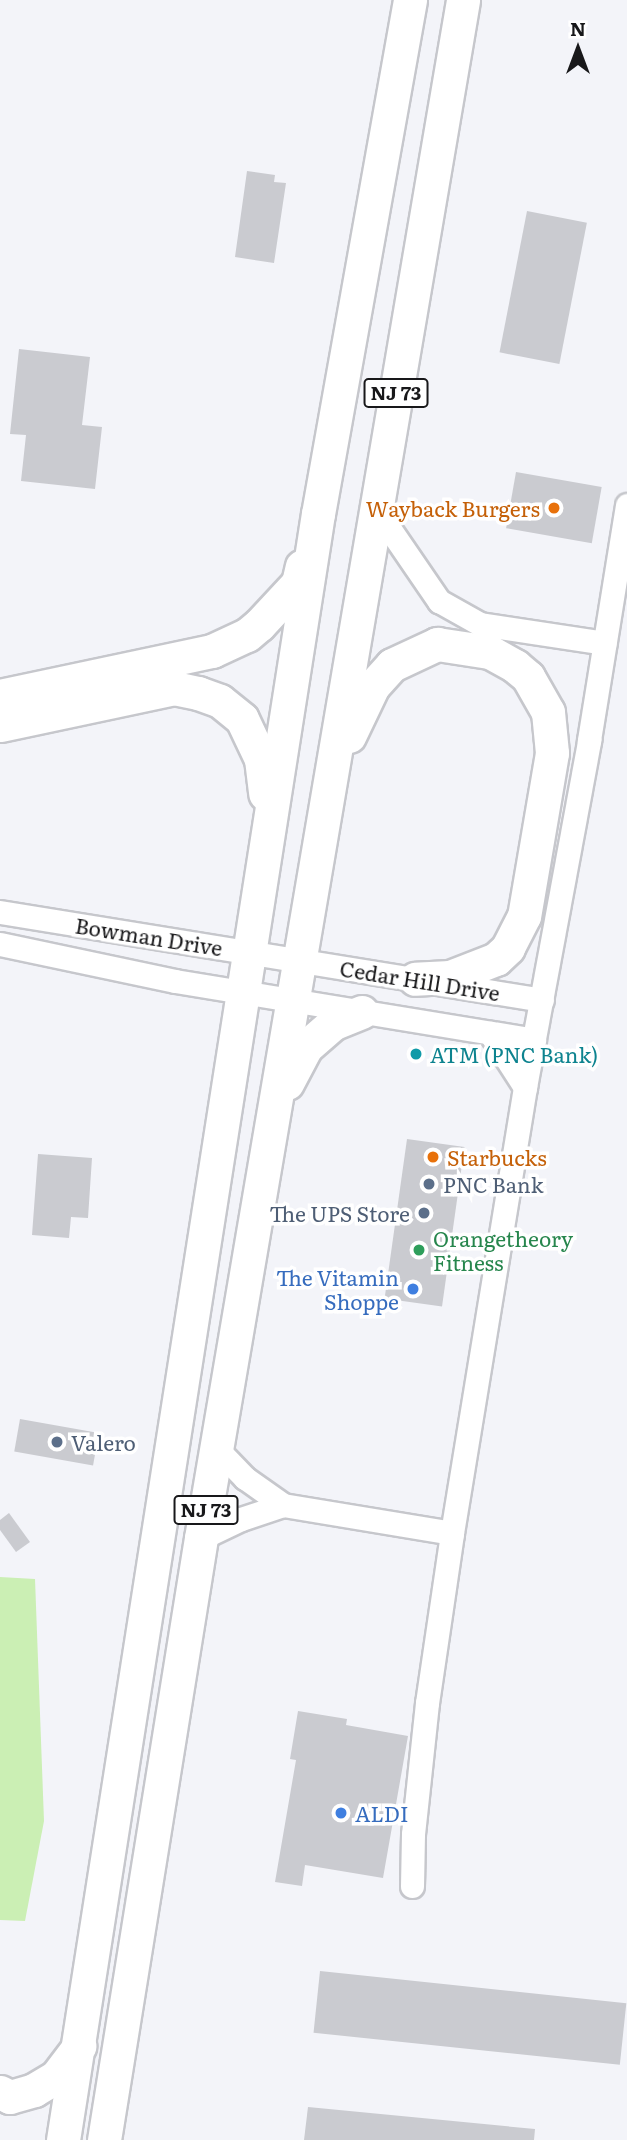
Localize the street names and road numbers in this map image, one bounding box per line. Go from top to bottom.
road number: NJ 73 [363,378,429,408]
street label: Bowman Drive [74,912,224,960]
street label: Cedar Hill Drive [338,955,502,1005]
road number: NJ 73 [173,1494,239,1526]

